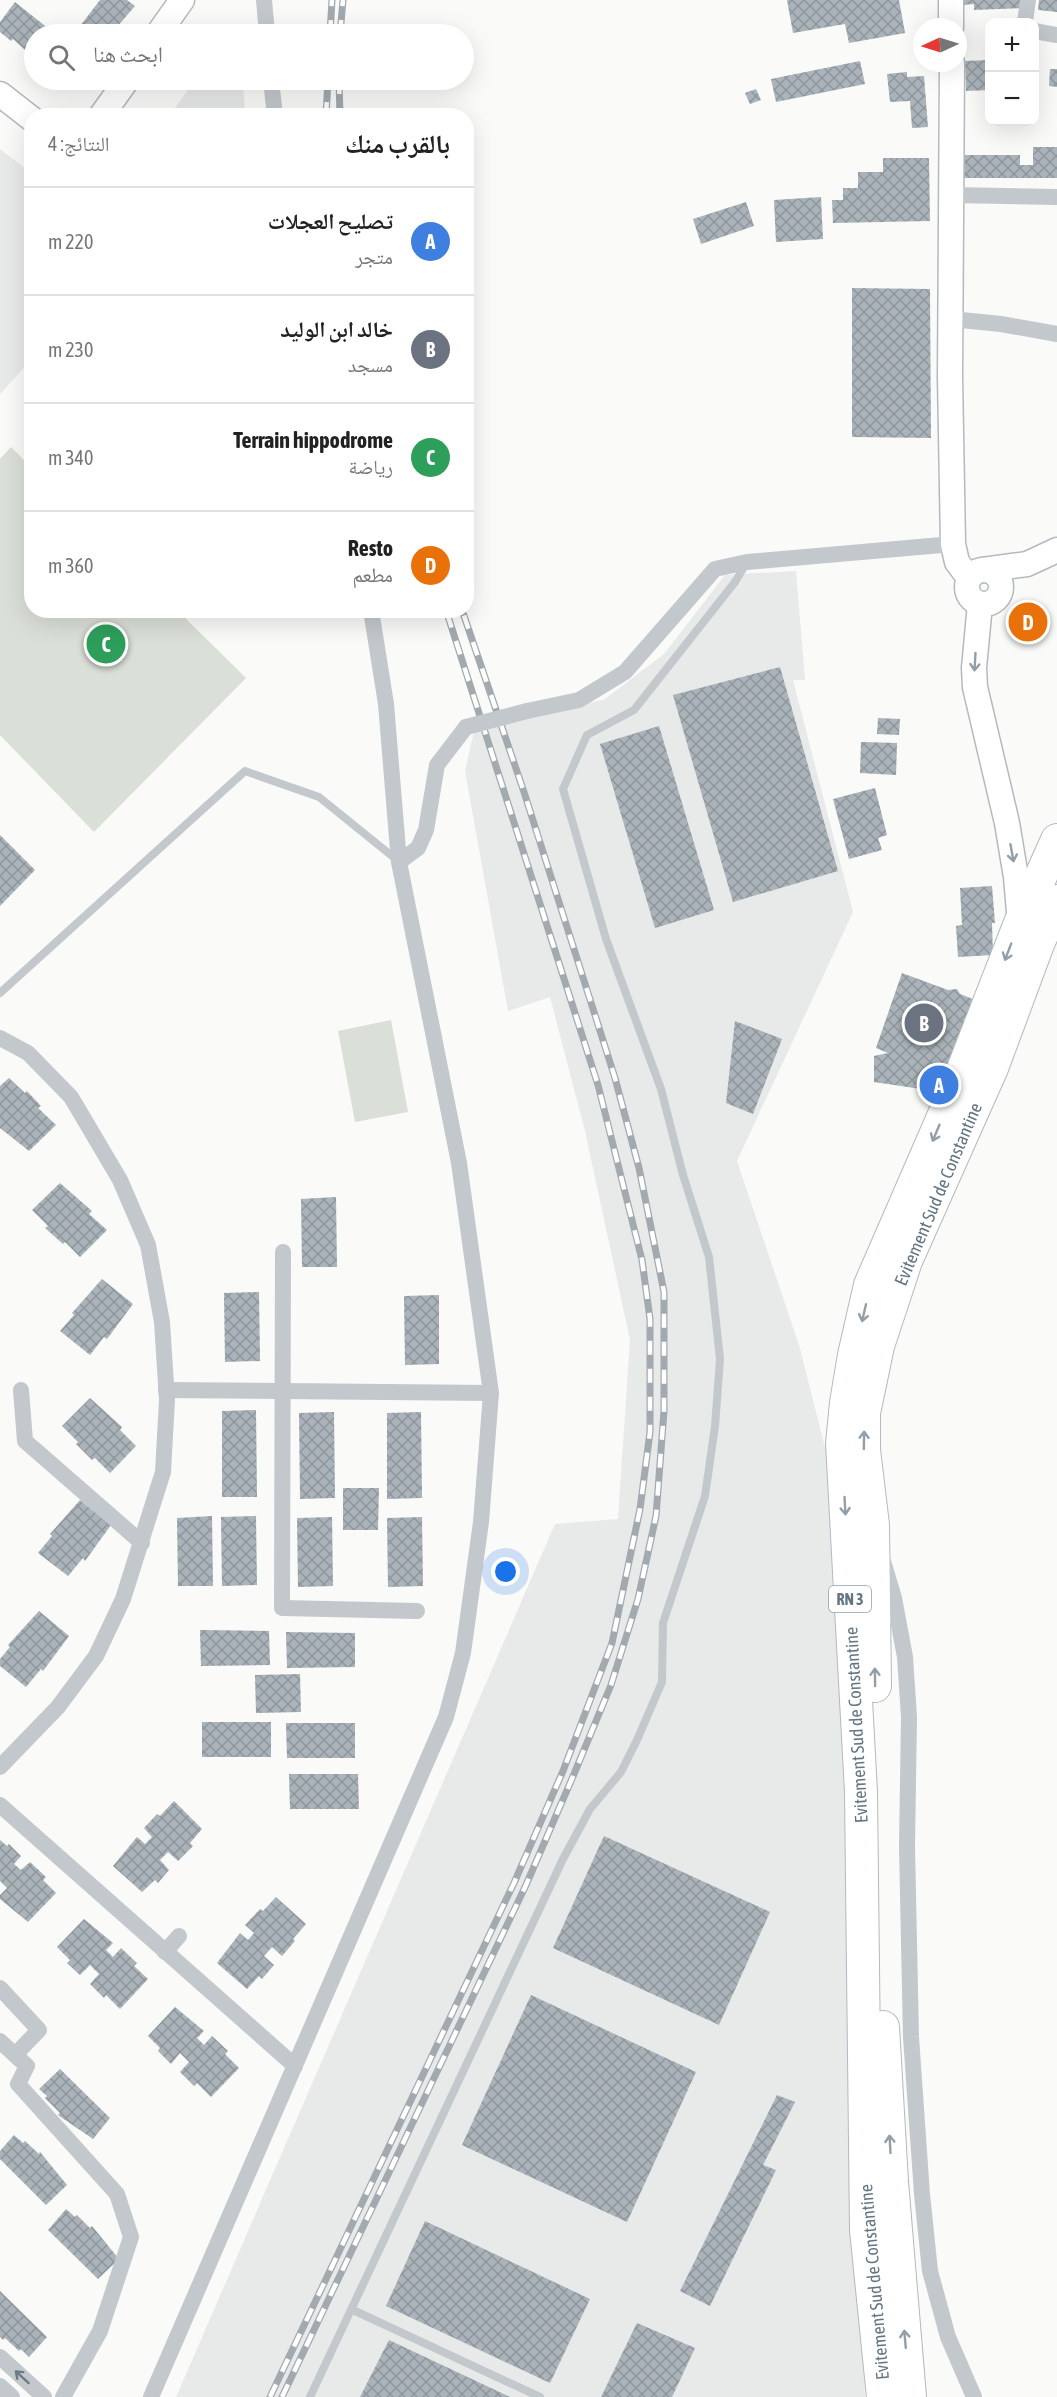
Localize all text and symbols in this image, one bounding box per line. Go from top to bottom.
north arrow [913,18,967,72]
map controls [985,18,1039,126]
button: + [985,18,1039,72]
search box [24,24,474,90]
icon: search [45,41,78,74]
text: ابحث هنا [93,41,163,67]
button: − [985,72,1039,126]
text: بالقرب منك [345,129,450,159]
text: النتائج: 4 [48,132,110,155]
text: تصليح العجلات [268,208,393,234]
text: 220 m [48,230,93,253]
text: A [426,230,435,253]
text: متجر [355,245,393,268]
text: خالد ابن الوليد [280,316,393,342]
text: 230 m [48,338,93,361]
text: B [426,338,435,361]
text: مسجد [348,353,393,376]
text: Terrain hippodrome [233,427,393,453]
text: 340 m [48,446,93,469]
text: C [426,446,435,469]
text: رياضة [349,455,393,478]
text: Resto [348,535,393,561]
text: 360 m [48,554,93,577]
text: D [425,554,436,577]
text: مطعم [352,563,393,586]
pin: D [1008,600,1048,644]
pin: C [86,622,126,666]
one-way arrow [970,651,981,671]
one-way arrow [1007,842,1018,862]
one-way arrow [1002,942,1013,960]
pin: B [904,1000,944,1046]
pin: A [920,1062,958,1108]
street label: Evitement Sud de Constantine [890,1099,986,1289]
one-way arrow [930,1124,941,1142]
one-way arrow [857,1304,869,1323]
one-way arrow [858,1431,870,1451]
one-way arrow [840,1496,851,1516]
your location [491,1557,520,1586]
road number: RN 3 [829,1586,871,1612]
street label: Evitement Sud de Constantine [840,1626,872,1824]
one-way arrow [869,1667,881,1687]
one-way arrow [884,2135,895,2155]
street label: Evitement Sud de Constantine [855,2183,893,2381]
one-way arrow [899,2329,910,2349]
one-way arrow [15,2370,30,2384]

